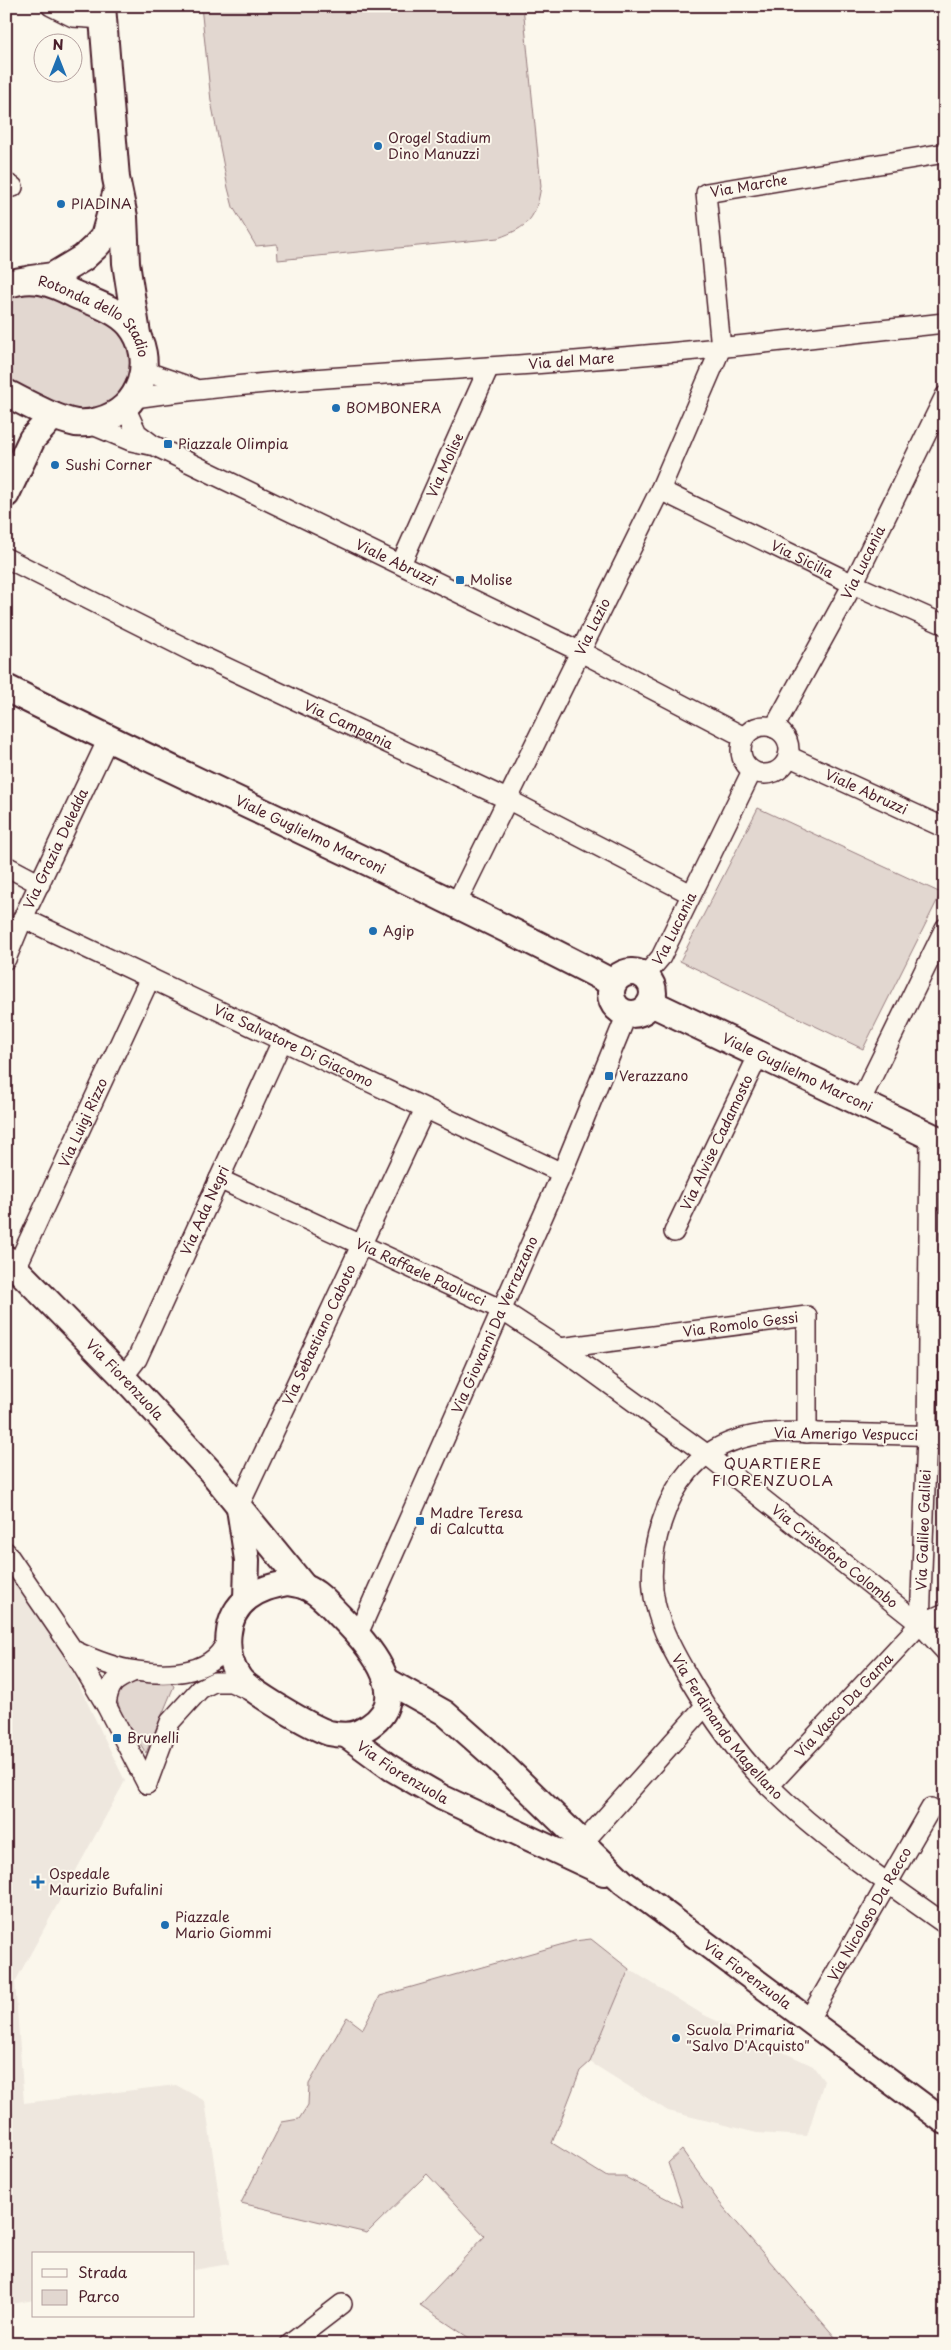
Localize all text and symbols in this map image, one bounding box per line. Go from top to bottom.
north arrow [32,32,82,82]
text: N [52,34,64,55]
place label: Orogel Stadium Dino Manuzzi [388,127,491,164]
marker: Orogel Stadium Dino Manuzzi [372,140,384,152]
street label: Via Marche [708,169,789,202]
place label: PIADINA [71,193,132,214]
marker: PIADINA [55,198,67,210]
street label: Rotonda dello Stadio [36,270,154,359]
street label: Via del Mare [528,347,615,374]
place label: BOMBONERA [346,397,442,418]
marker: BOMBONERA [330,402,342,414]
street label: Via Molise [421,429,468,501]
place label: Piazzale Olimpia [178,433,289,454]
marker: Piazzale Olimpia [162,438,174,450]
place label: Sushi Corner [65,454,153,475]
marker: Sushi Corner [49,459,61,471]
street label: Via Lucania [836,522,890,603]
street label: Viale Abruzzi [352,533,441,591]
street label: Via Sicilia [767,534,838,583]
place label: Molise [470,569,512,590]
marker: Molise [454,574,466,586]
street label: Via Lazio [569,594,615,659]
street label: Via Campania [300,694,397,755]
street label: Viale Abruzzi [822,763,911,819]
street label: Via Grazia Deledda [18,785,93,912]
street label: Viale Guglielmo Marconi [232,790,390,879]
street label: Via Lucania [647,888,701,970]
place label: Agip [383,920,414,941]
marker: Agip [367,925,379,937]
street label: Via Salvatore Di Giacomo [210,999,377,1092]
street label: Viale Guglielmo Marconi [719,1027,876,1117]
place label: Verazzano [619,1065,688,1086]
marker: Verazzano [603,1070,615,1082]
street label: Via Alvise Cadamosto [675,1071,758,1214]
street label: Via Luigi Rizzo [53,1074,112,1171]
street label: Via Ada Negri [175,1162,234,1259]
street label: Via Raffaele Paolucci [352,1233,489,1311]
street label: Via Giovanni Da Verrazzano [446,1233,543,1417]
street label: Via Sebastiano Caboto [277,1261,361,1409]
street label: Via Romolo Gessi [681,1306,800,1342]
street label: Via Fiorenzuola [81,1334,169,1425]
street label: Via Amerigo Vespucci [774,1422,918,1445]
district label: QUARTIERE FIORENZUOLA [712,1451,834,1491]
street label: Via Galileo Galilei [910,1469,936,1591]
street label: Via Cristoforo Colombo [767,1499,903,1613]
place label: Madre Teresa di Calcutta [430,1502,523,1539]
marker: Madre Teresa di Calcutta [414,1515,426,1527]
street label: Via Vasco Da Gama [790,1648,898,1762]
street label: Via Ferdinando Magellano [667,1650,788,1804]
place label: Brunelli [127,1727,179,1748]
marker: Brunelli [111,1732,123,1744]
street label: Via Fiorenzuola [353,1735,452,1809]
street label: Via Nicoloso Da Recco [822,1843,916,1985]
place label: Ospedale Maurizio Bufalini [49,1863,163,1900]
marker: Ospedale Maurizio Bufalini [31,1875,45,1889]
place label: Piazzale Mario Giommi [175,1906,272,1943]
marker: Piazzale Mario Giommi [159,1919,171,1931]
street label: Via Fiorenzuola [699,1935,796,2014]
place label: Scuola Primaria "Salvo D'Acquisto" [686,2019,810,2056]
marker: Scuola Primaria "Salvo D'Acquisto" [670,2032,682,2044]
legend [32,2252,195,2318]
text: Strada [78,2260,128,2283]
text: Parco [78,2284,120,2307]

